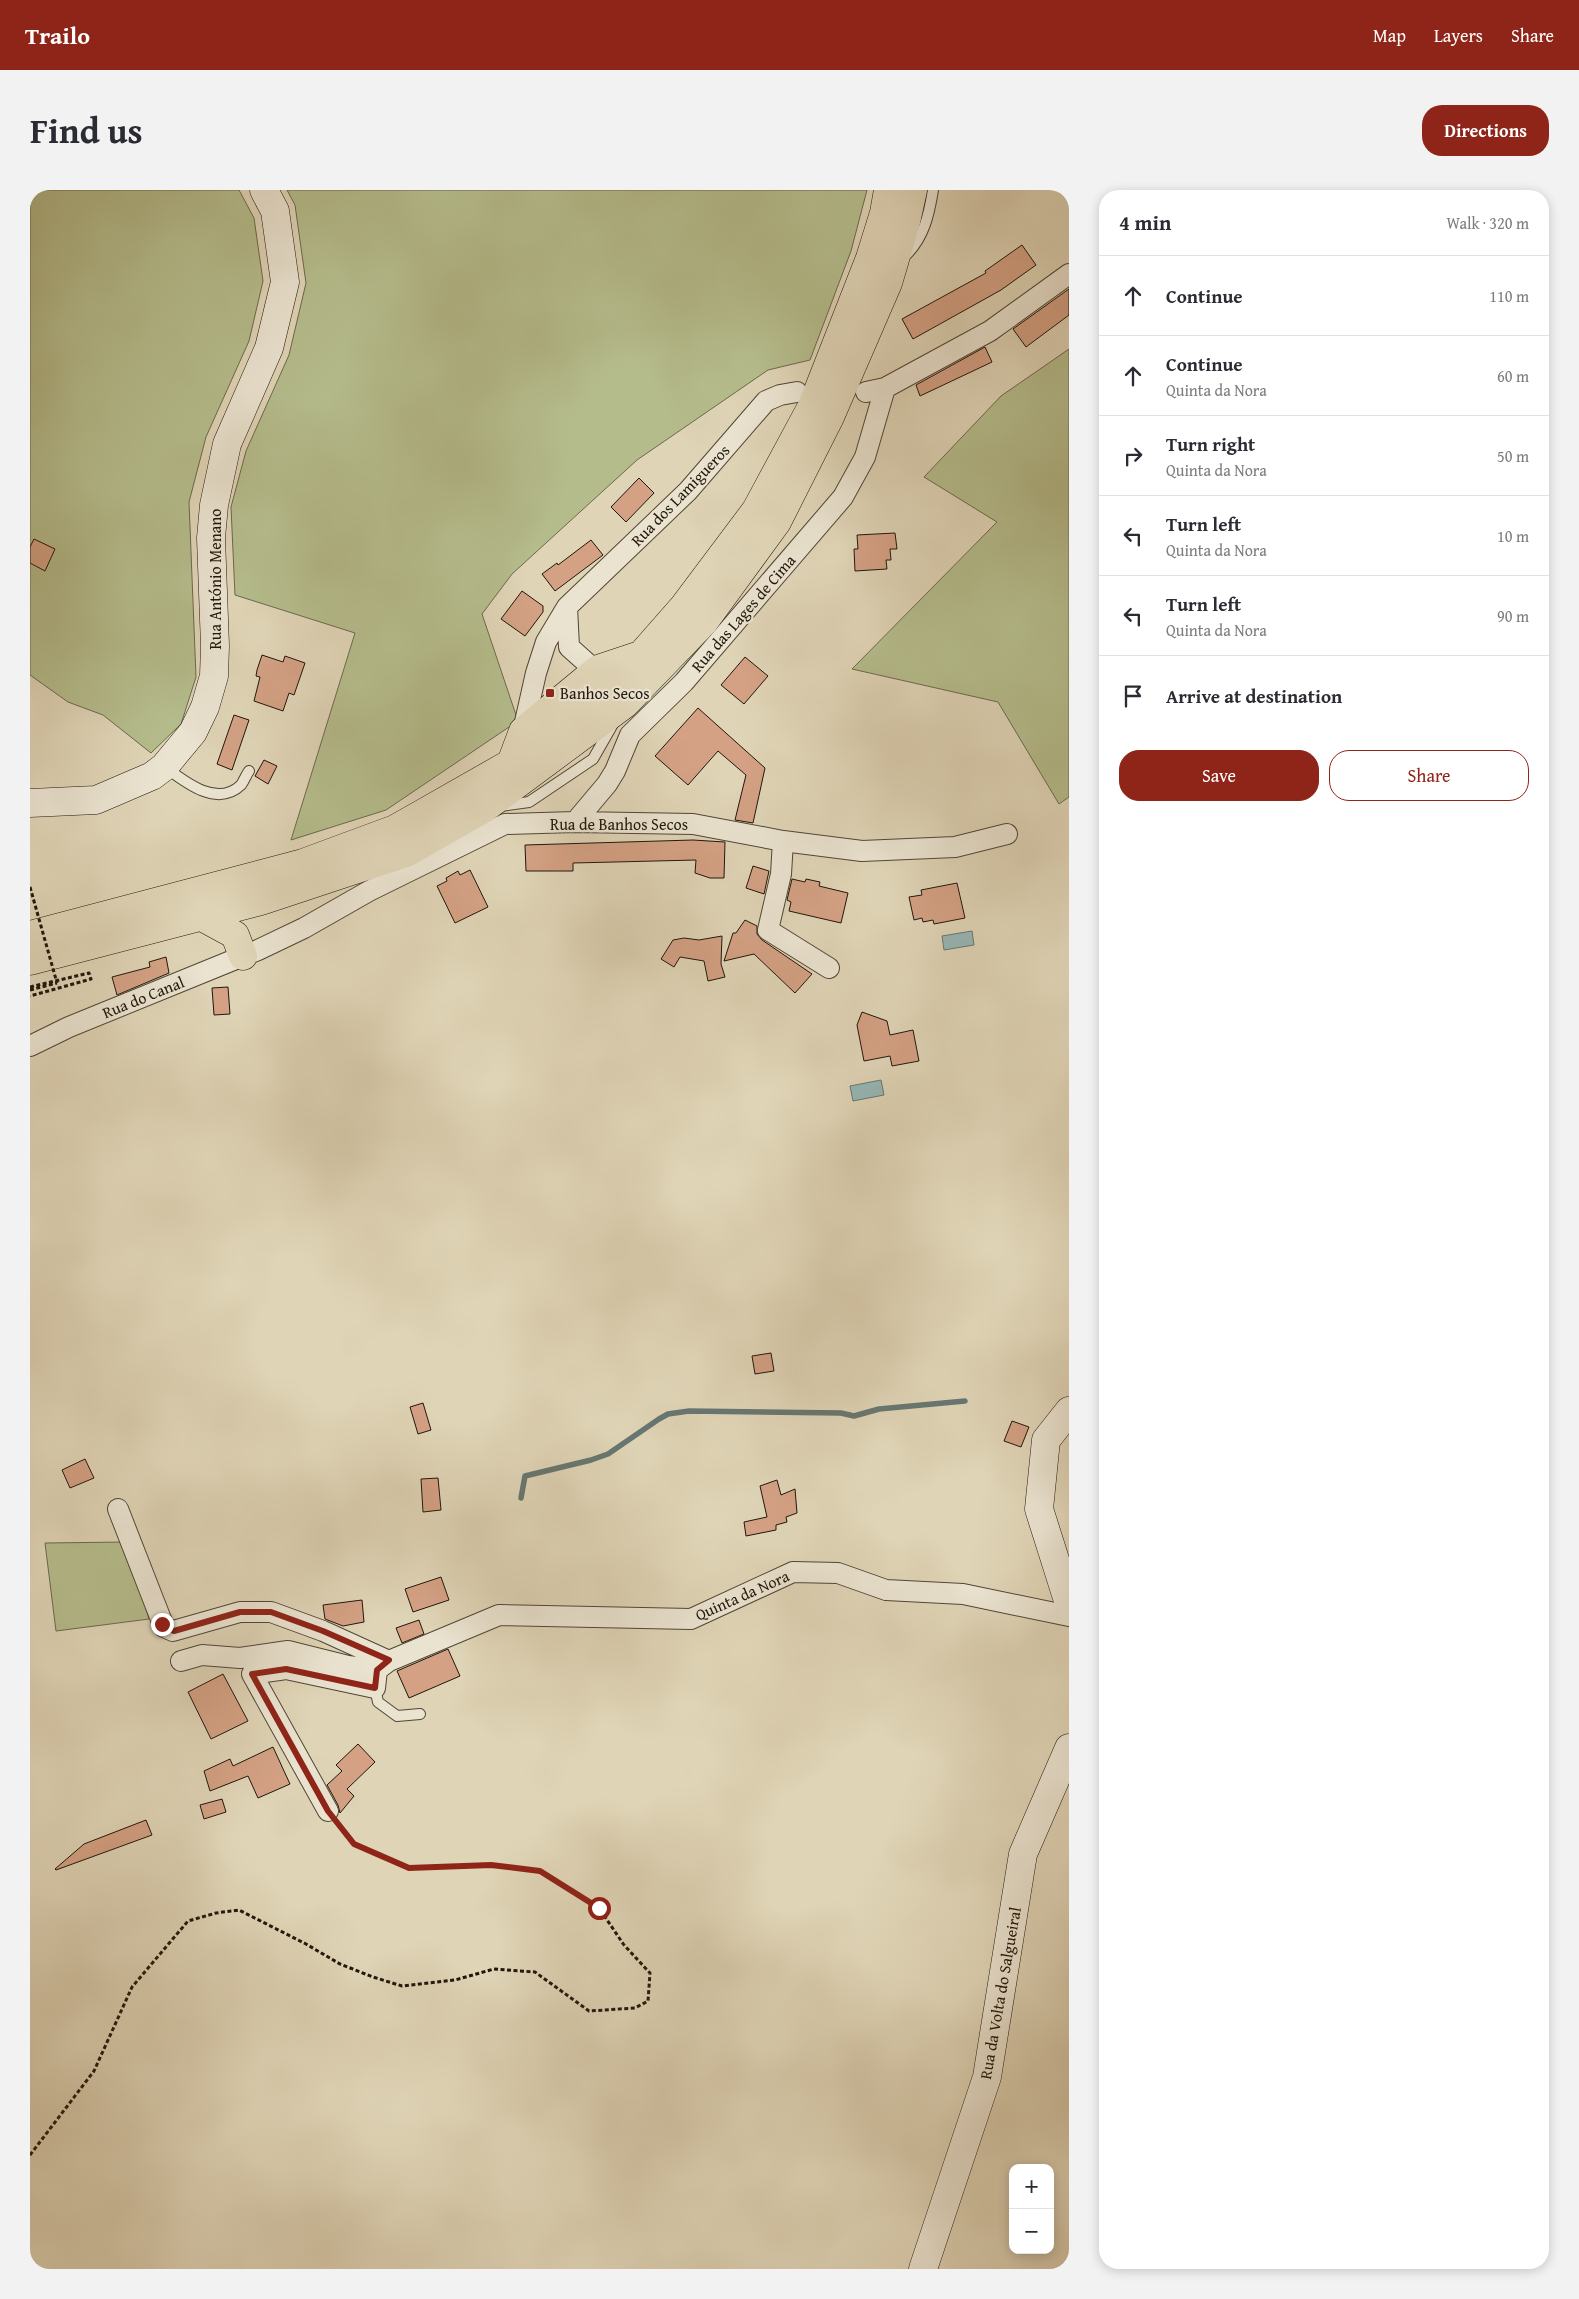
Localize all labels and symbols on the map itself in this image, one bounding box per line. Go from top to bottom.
street label: Rua dos Lamigueros [625,439,735,551]
street label: Rua António Menano [203,509,227,649]
street label: Rua das Lages de Cima [685,549,801,677]
place label: Banhos Secos [560,681,650,705]
marker: Banhos Secos [544,687,556,699]
street label: Rua de Banhos Secos [550,812,688,836]
street label: Rua do Canal [98,969,188,1024]
street label: Quinta da Nora [691,1563,793,1626]
route end [151,1613,174,1636]
route start [588,1897,611,1920]
street label: Rua da Volta do Salgueiral [973,1904,1027,2081]

